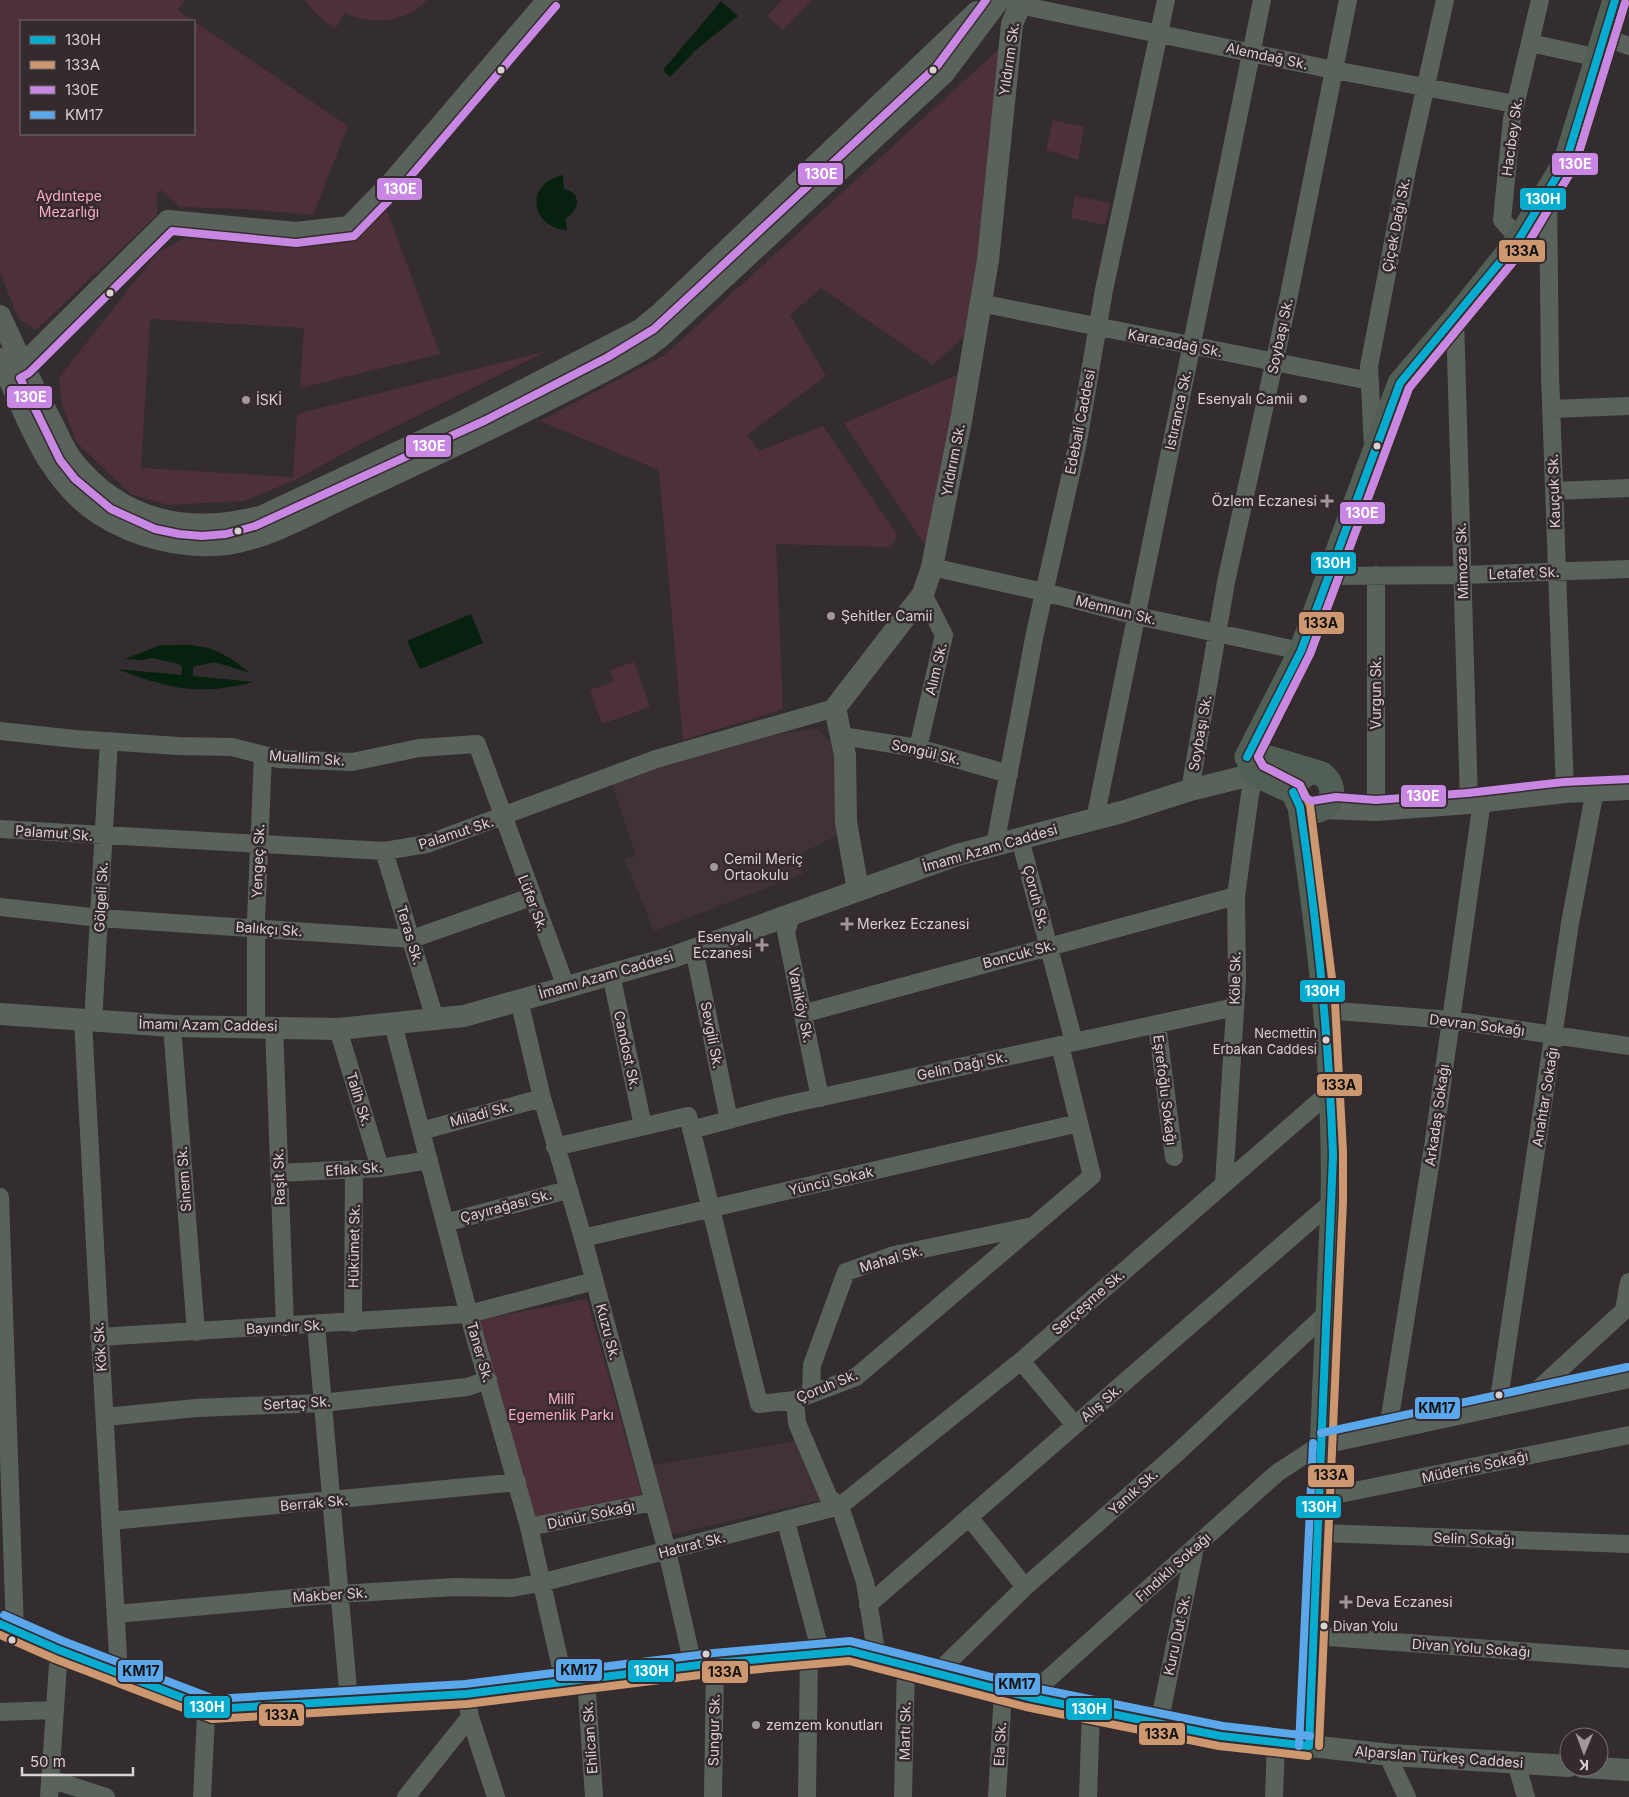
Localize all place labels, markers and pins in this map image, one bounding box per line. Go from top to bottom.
unlabelled marker [496,65,506,75]
unlabelled marker [928,65,938,75]
unlabelled marker [105,288,115,298]
place label: Esenyalı Camii [1197,390,1293,407]
place label: İSKİ [256,391,282,408]
marker: Esenyalı Camii [1297,393,1309,405]
marker: İSKİ [240,394,252,406]
unlabelled marker [1372,441,1382,451]
place label: Özlem Eczanesi [1212,492,1317,509]
marker: Özlem Eczanesi [1321,495,1333,507]
unlabelled marker [233,526,243,536]
place label: Şehitler Camii [841,607,932,624]
marker: Şehitler Camii [825,610,837,622]
place label: Cemil Meriç Ortaokulu [724,850,803,883]
marker: Cemil Meriç Ortaokulu [708,861,720,873]
place label: Merkez Eczanesi [857,915,969,932]
marker: Merkez Eczanesi [841,918,853,930]
place label: Esenyalı Eczanesi [693,928,752,961]
marker: Esenyalı Eczanesi [756,939,768,951]
place label: Necmettin Erbakan Caddesi [1213,1025,1317,1057]
marker: Necmettin Erbakan Caddesi [1321,1035,1331,1045]
unlabelled marker [1494,1390,1504,1400]
place label: Deva Eczanesi [1356,1593,1453,1610]
marker: Deva Eczanesi [1340,1596,1352,1608]
place label: Divan Yolu [1333,1618,1398,1634]
marker: Divan Yolu [1319,1621,1329,1631]
unlabelled marker [7,1635,17,1645]
unlabelled marker [701,1649,711,1659]
place label: zemzem konutları [766,1716,883,1733]
marker: zemzem konutları [750,1719,762,1731]

